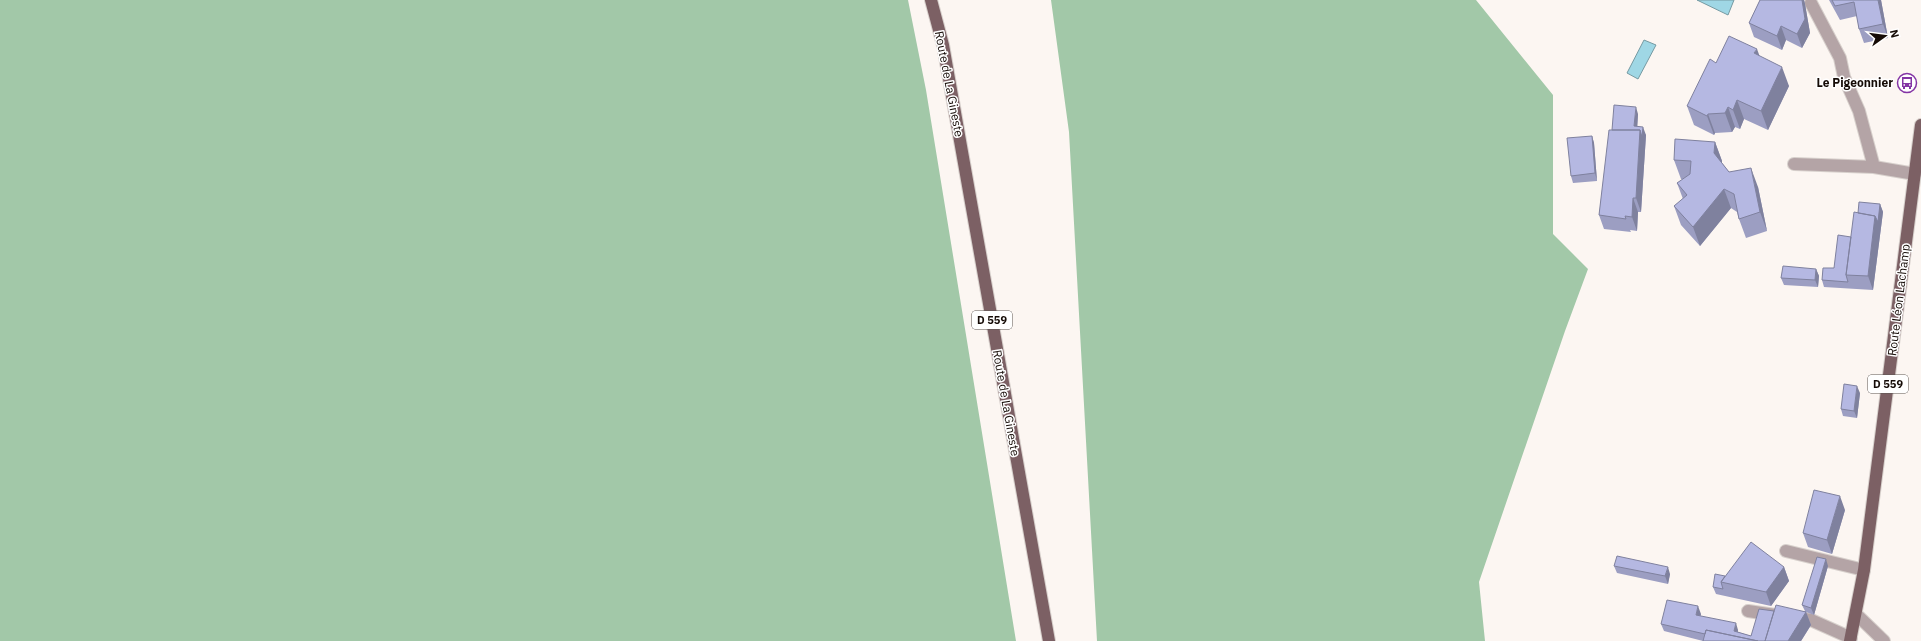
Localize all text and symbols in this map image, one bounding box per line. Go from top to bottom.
north arrow [1865,16,1905,56]
text: N [1887,28,1902,39]
street label: Route de La Gineste [932,30,967,138]
bus stop icon: Le Pigeonnier [1896,72,1918,94]
place label: Le Pigeonnier [1816,75,1893,90]
street label: Route Léon Lachamp [1884,243,1913,357]
road number: D 559 [972,311,1012,329]
street label: Route de La Gineste [990,349,1023,458]
road number: D 559 [1868,375,1908,393]

